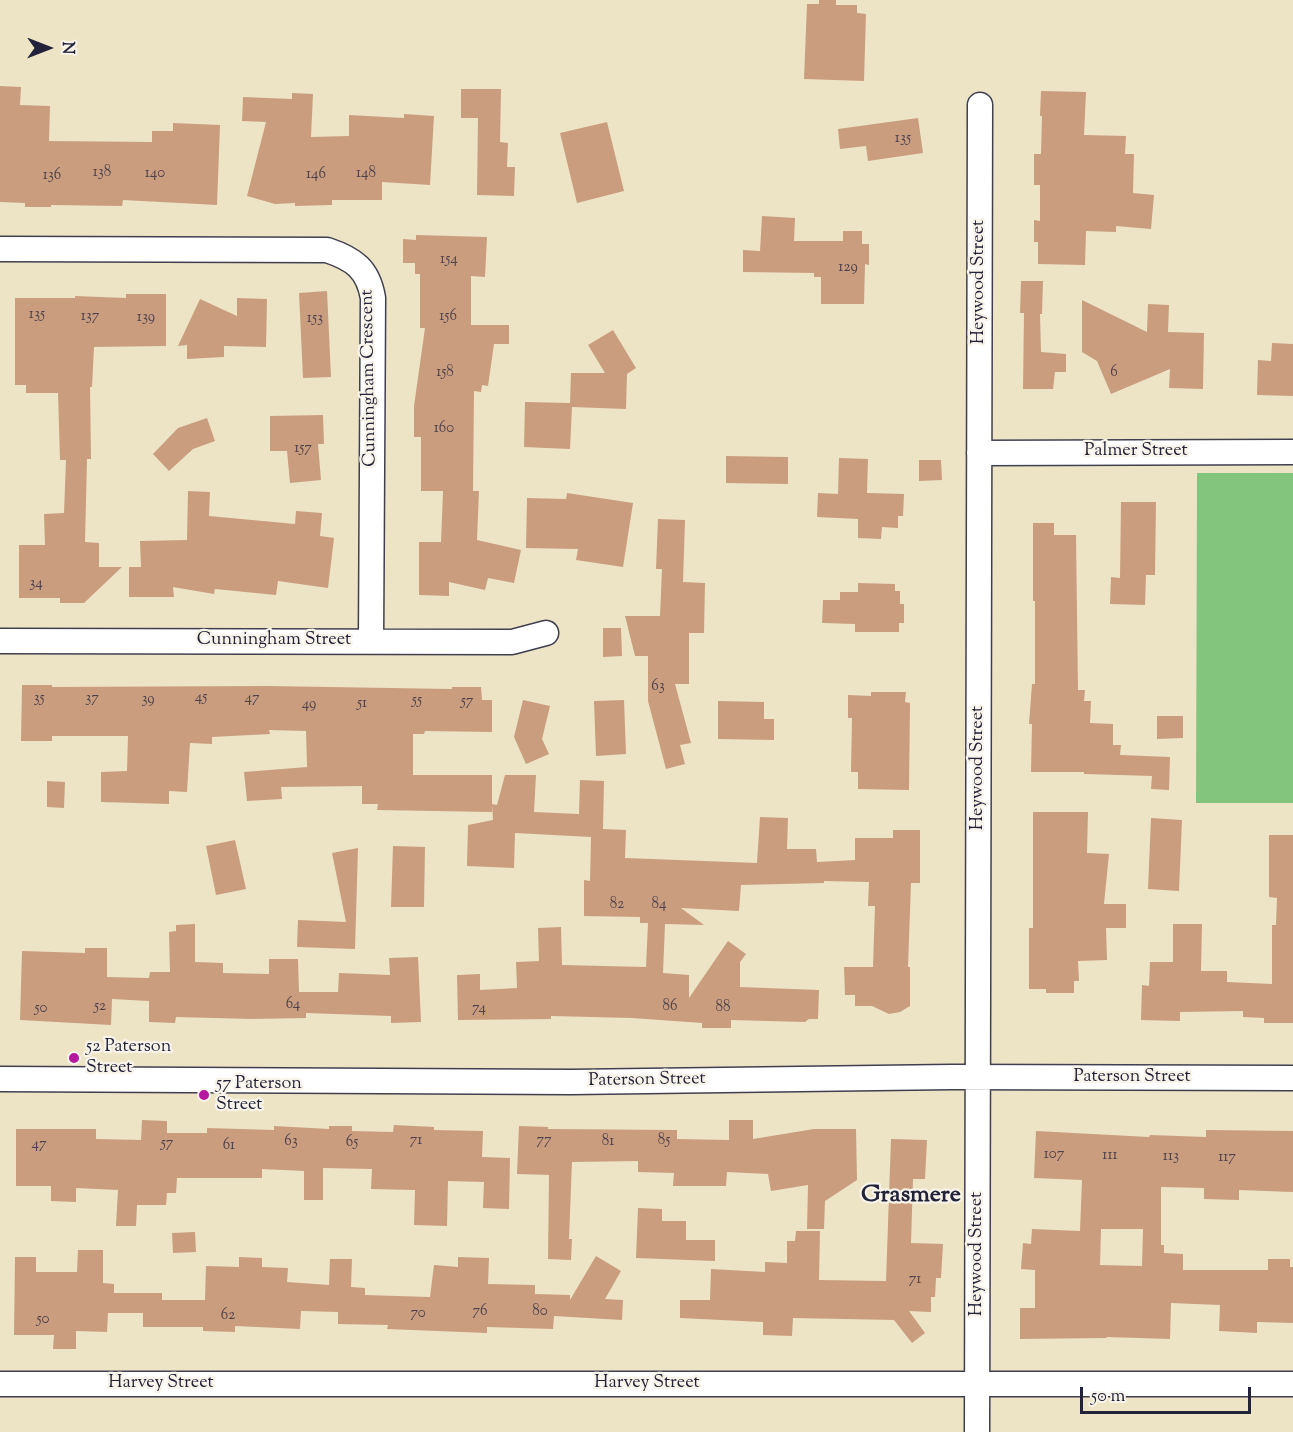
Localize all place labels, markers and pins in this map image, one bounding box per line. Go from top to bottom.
place label: 52 Paterson Street [86,1037,171,1080]
marker: 52 Paterson Street [67,1051,81,1065]
place label: 57 Paterson Street [216,1074,302,1116]
marker: 57 Paterson Street [197,1088,211,1102]

